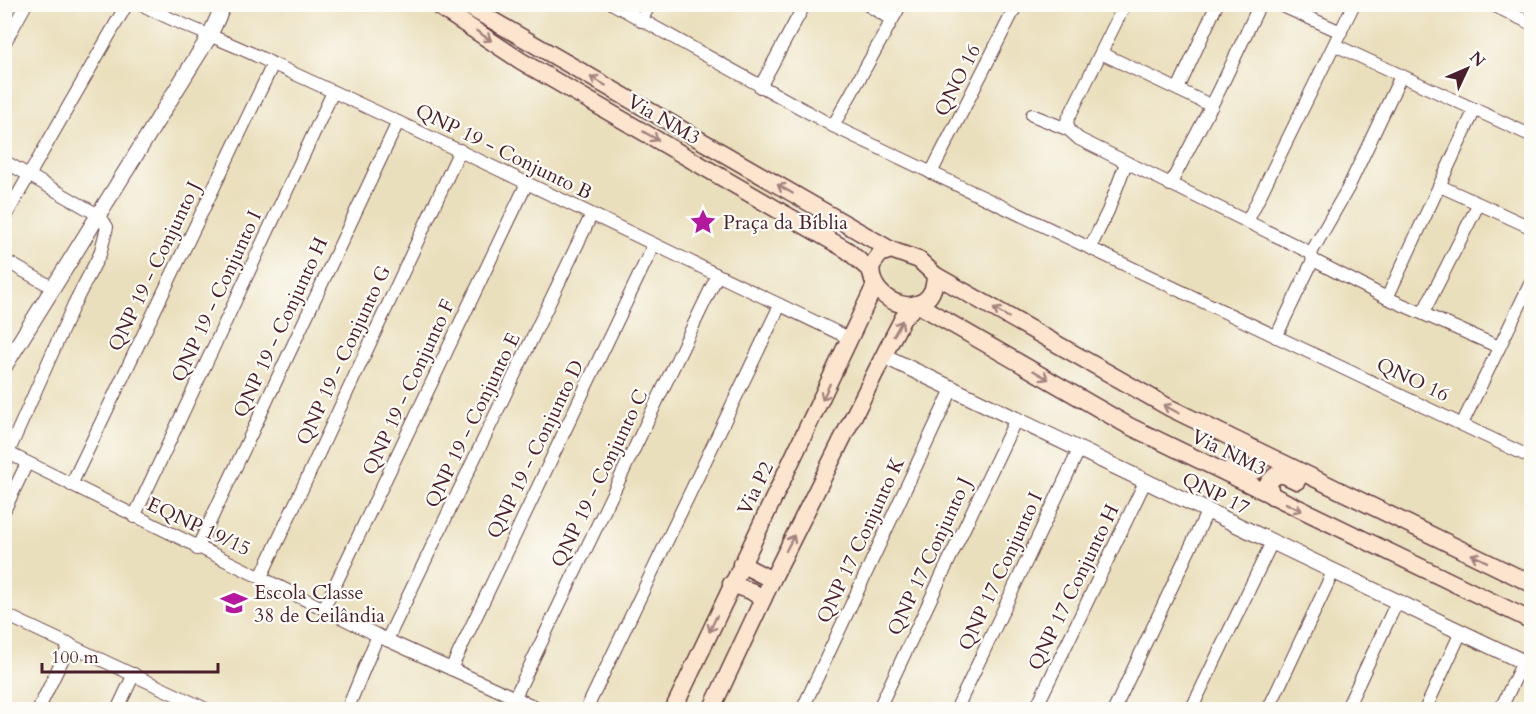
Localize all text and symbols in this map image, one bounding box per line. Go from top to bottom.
one-way arrow [475,30,492,42]
north arrow [1437,39,1497,99]
street label: QNO 16 [928,40,987,121]
text: N [1464,47,1490,72]
one-way arrow [590,75,607,87]
street label: Via NM3 [622,88,705,151]
street label: QNP 19 - Conjunto B [411,97,597,206]
one-way arrow [642,131,659,143]
street label: QNP 19 - Conjunto J [101,177,207,356]
one-way arrow [777,183,794,195]
street label: QNP 19 - Conjunto I [165,206,268,386]
place icon: Praça da Bíblia [688,207,718,237]
place label: Praça da Bíblia [723,209,848,236]
street label: QNP 19 - Conjunto H [227,232,334,422]
street label: QNP 19 - Conjunto G [290,261,397,449]
street label: QNP 19 - Conjunto F [356,295,461,479]
one-way arrow [993,307,1010,319]
one-way arrow [892,320,904,337]
street label: QNP 19 - Conjunto E [418,328,527,512]
street label: QNO 16 [1372,351,1454,408]
street label: QNP 19 - Conjunto D [480,355,591,543]
one-way arrow [1032,369,1049,381]
one-way arrow [820,383,831,401]
street label: QNP 19 - Conjunto C [545,385,654,572]
one-way arrow [1163,402,1181,414]
street label: Via NM3 [1187,423,1271,482]
street label: QNP 17 Conjunto K [810,453,911,628]
street label: Via P2 [731,457,780,519]
street label: QNP 17 [1177,466,1254,521]
street label: QNP 17 Conjunto J [881,473,978,640]
street label: QNP 17 Conjunto I [952,487,1049,655]
street label: EQNP 19/15 [143,491,255,562]
street label: QNP 17 Conjunto H [1021,499,1126,675]
one-way arrow [1285,501,1303,513]
one-way arrow [785,534,797,552]
one-way arrow [1470,552,1488,564]
place label: Escola Classe 38 de Ceilândia [254,579,385,629]
school or university icon: Escola Classe 38 de Ceilândia [219,588,249,618]
one-way arrow [706,615,718,633]
scale bar [42,636,218,674]
text: 100 m [51,645,99,670]

